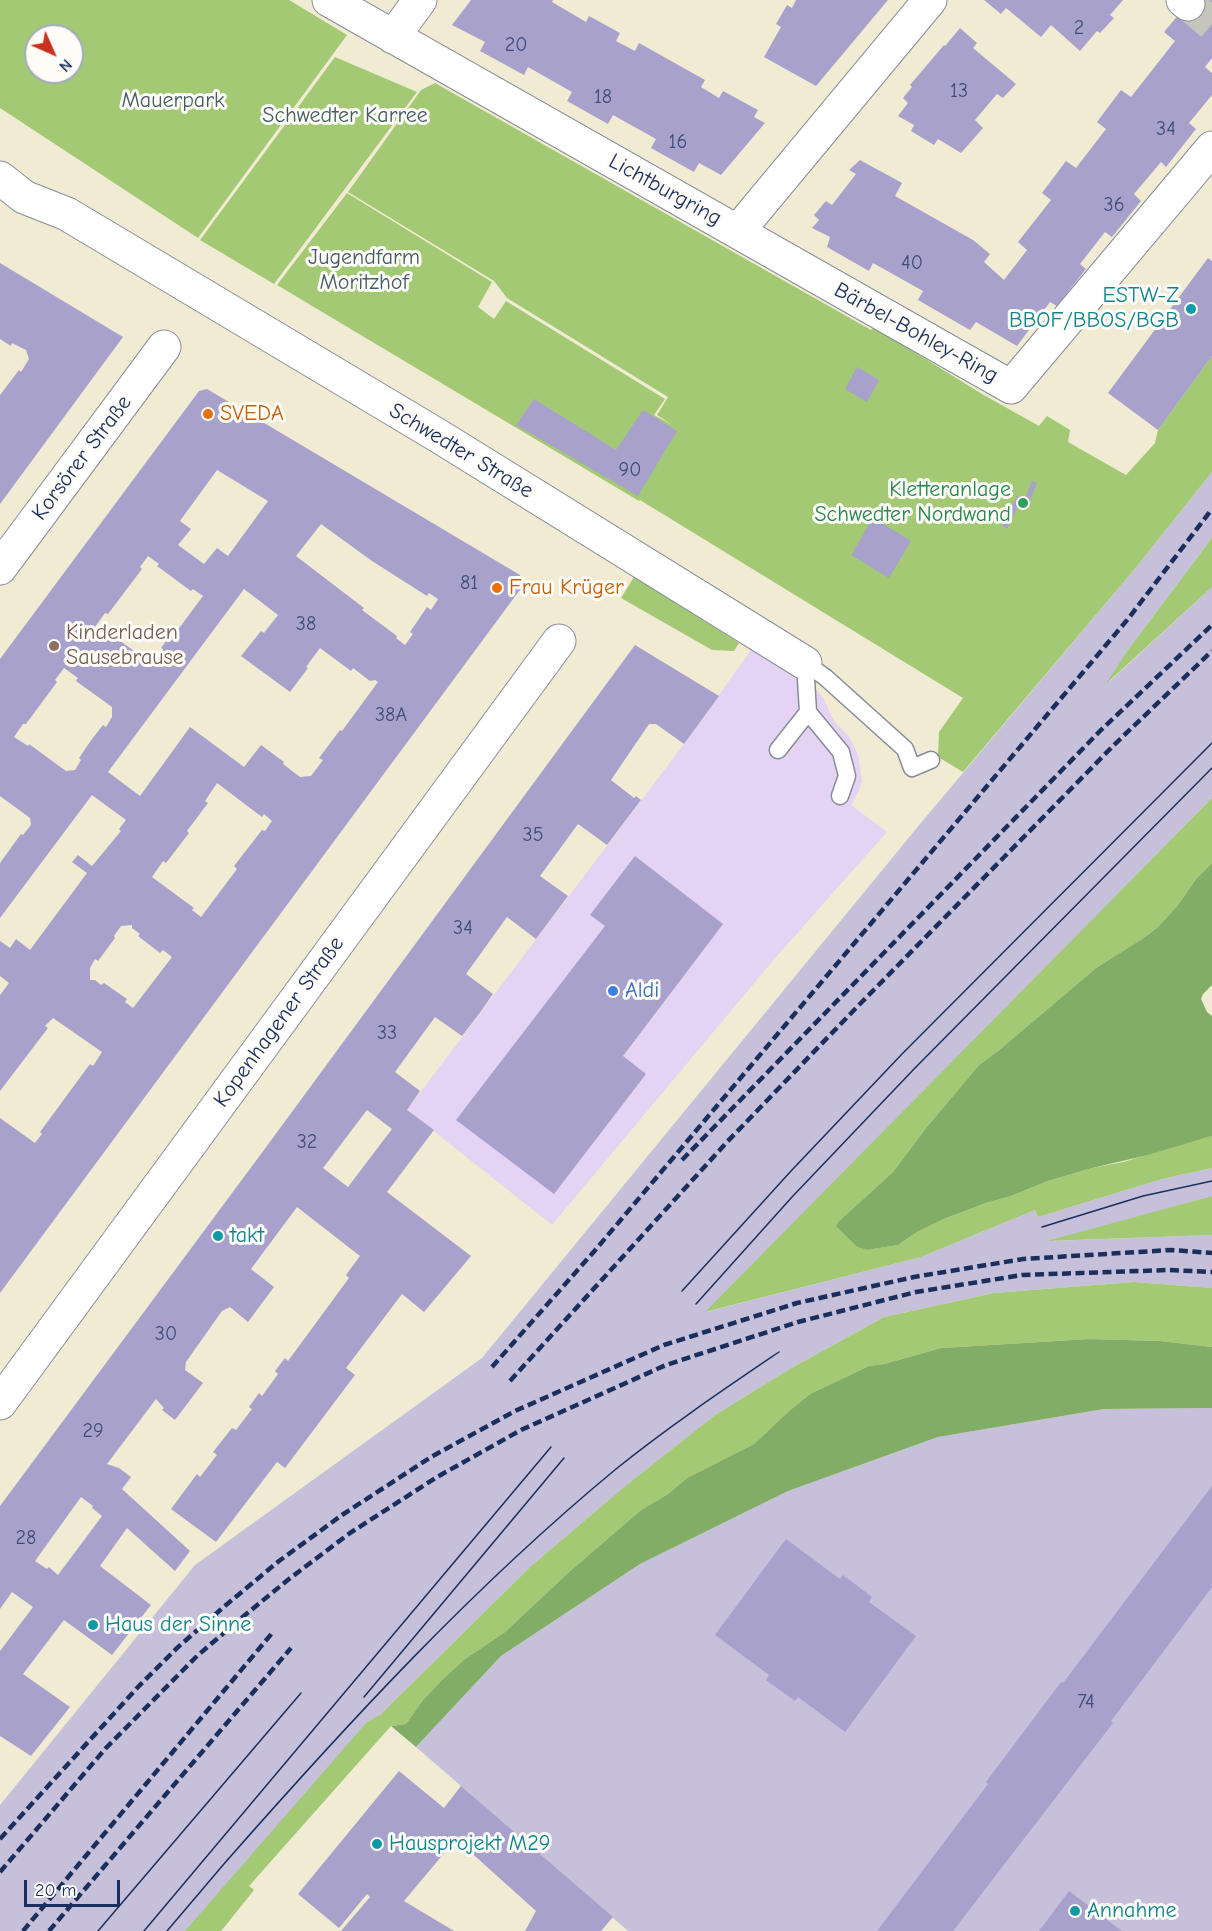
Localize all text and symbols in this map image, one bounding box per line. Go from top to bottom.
house number: 2 [1074,16,1084,40]
north arrow [24,24,84,84]
house number: 20 [505,33,527,57]
text: N [55,55,75,75]
house number: 13 [950,79,968,103]
house number: 18 [594,85,612,109]
park label: Mauerpark [121,88,225,114]
park label: Schwedter Karree [262,103,428,129]
house number: 34 [1156,117,1176,141]
house number: 16 [669,130,687,154]
street label: Lichtburgring [604,148,726,232]
house number: 36 [1104,193,1124,217]
park label: Jugendfarm Moritzhof [308,245,420,296]
house number: 40 [901,251,923,275]
street label: Bärbel-Bohley-Ring [829,277,1003,389]
place label: ESTW-Z BBOF/BBOS/BGB [1009,283,1179,334]
marker: ESTW-Z BBOF/BBOS/BGB [1184,302,1198,316]
street label: Korsörer Straße [26,390,138,526]
street label: Schwedter Straße [384,398,538,504]
place label: SVEDA [220,401,284,427]
marker: SVEDA [201,407,215,421]
house number: 90 [619,458,641,482]
place label: Kletteranlage Schwedter Nordwand [814,477,1011,528]
marker: Kletteranlage Schwedter Nordwand [1016,496,1030,510]
house number: 81 [460,571,478,595]
place label: Frau Krüger [509,575,624,601]
marker: Frau Krüger [490,581,504,595]
house number: 38 [296,612,316,636]
place label: Kinderladen Sausebrause [66,620,184,672]
marker: Kinderladen Sausebrause [47,639,61,653]
house number: 38A [375,703,407,727]
house number: 35 [523,823,543,847]
house number: 34 [453,916,473,940]
street label: Kopenhagener Straße [208,931,350,1113]
place label: Aldi [625,978,659,1004]
marker: Aldi [606,984,620,998]
house number: 33 [377,1021,397,1045]
house number: 32 [297,1130,317,1154]
place label: takt [230,1223,264,1249]
marker: takt [211,1229,225,1243]
house number: 30 [155,1322,177,1346]
house number: 29 [82,1419,104,1443]
house number: 28 [16,1526,36,1550]
place label: Haus der Sinne [105,1612,251,1638]
marker: Haus der Sinne [86,1618,100,1632]
house number: 74 [1077,1690,1095,1714]
place label: Hausprojekt M29 [389,1831,550,1857]
marker: Hausprojekt M29 [370,1837,384,1851]
scale bar [27,1868,123,1906]
text: 20 m [35,1880,76,1901]
place label: Annahme [1087,1898,1176,1924]
marker: Annahme [1068,1904,1082,1918]

